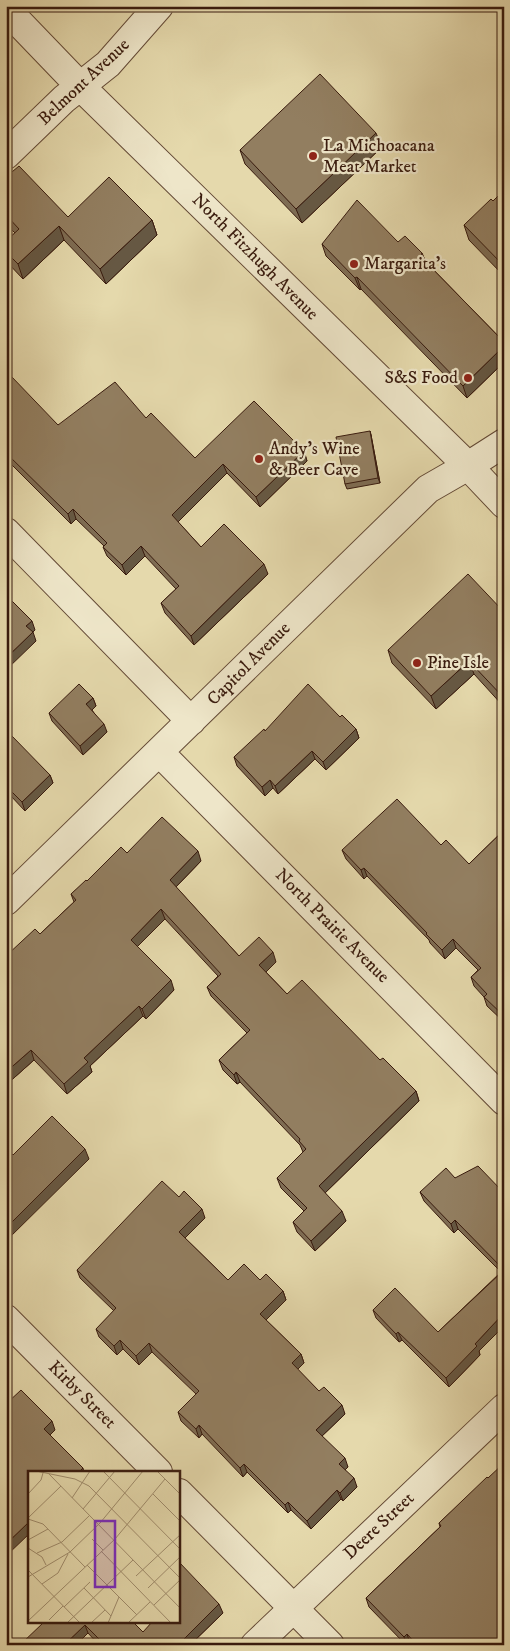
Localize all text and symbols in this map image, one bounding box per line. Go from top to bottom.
street label: Belmont Avenue [34,34,134,130]
place label: La Michoacana Meat Market [323,135,435,178]
marker: La Michoacana Meat Market [307,150,319,162]
street label: North Fitzhugh Avenue [187,189,323,325]
place label: Margarita's [364,253,446,275]
marker: Margarita's [348,258,360,270]
place label: S&S Food [384,367,458,389]
marker: S&S Food [462,372,474,384]
place label: Andy's Wine & Beer Cave [269,438,360,481]
marker: Andy's Wine & Beer Cave [253,453,265,465]
street label: Capitol Avenue [203,618,295,710]
place label: Pine Isle [427,652,489,674]
marker: Pine Isle [411,657,423,669]
street label: North Prairie Avenue [270,864,394,988]
street label: Kirby Street [43,1356,121,1434]
inset map [28,1471,180,1624]
street label: Deere Street [339,1487,419,1564]

